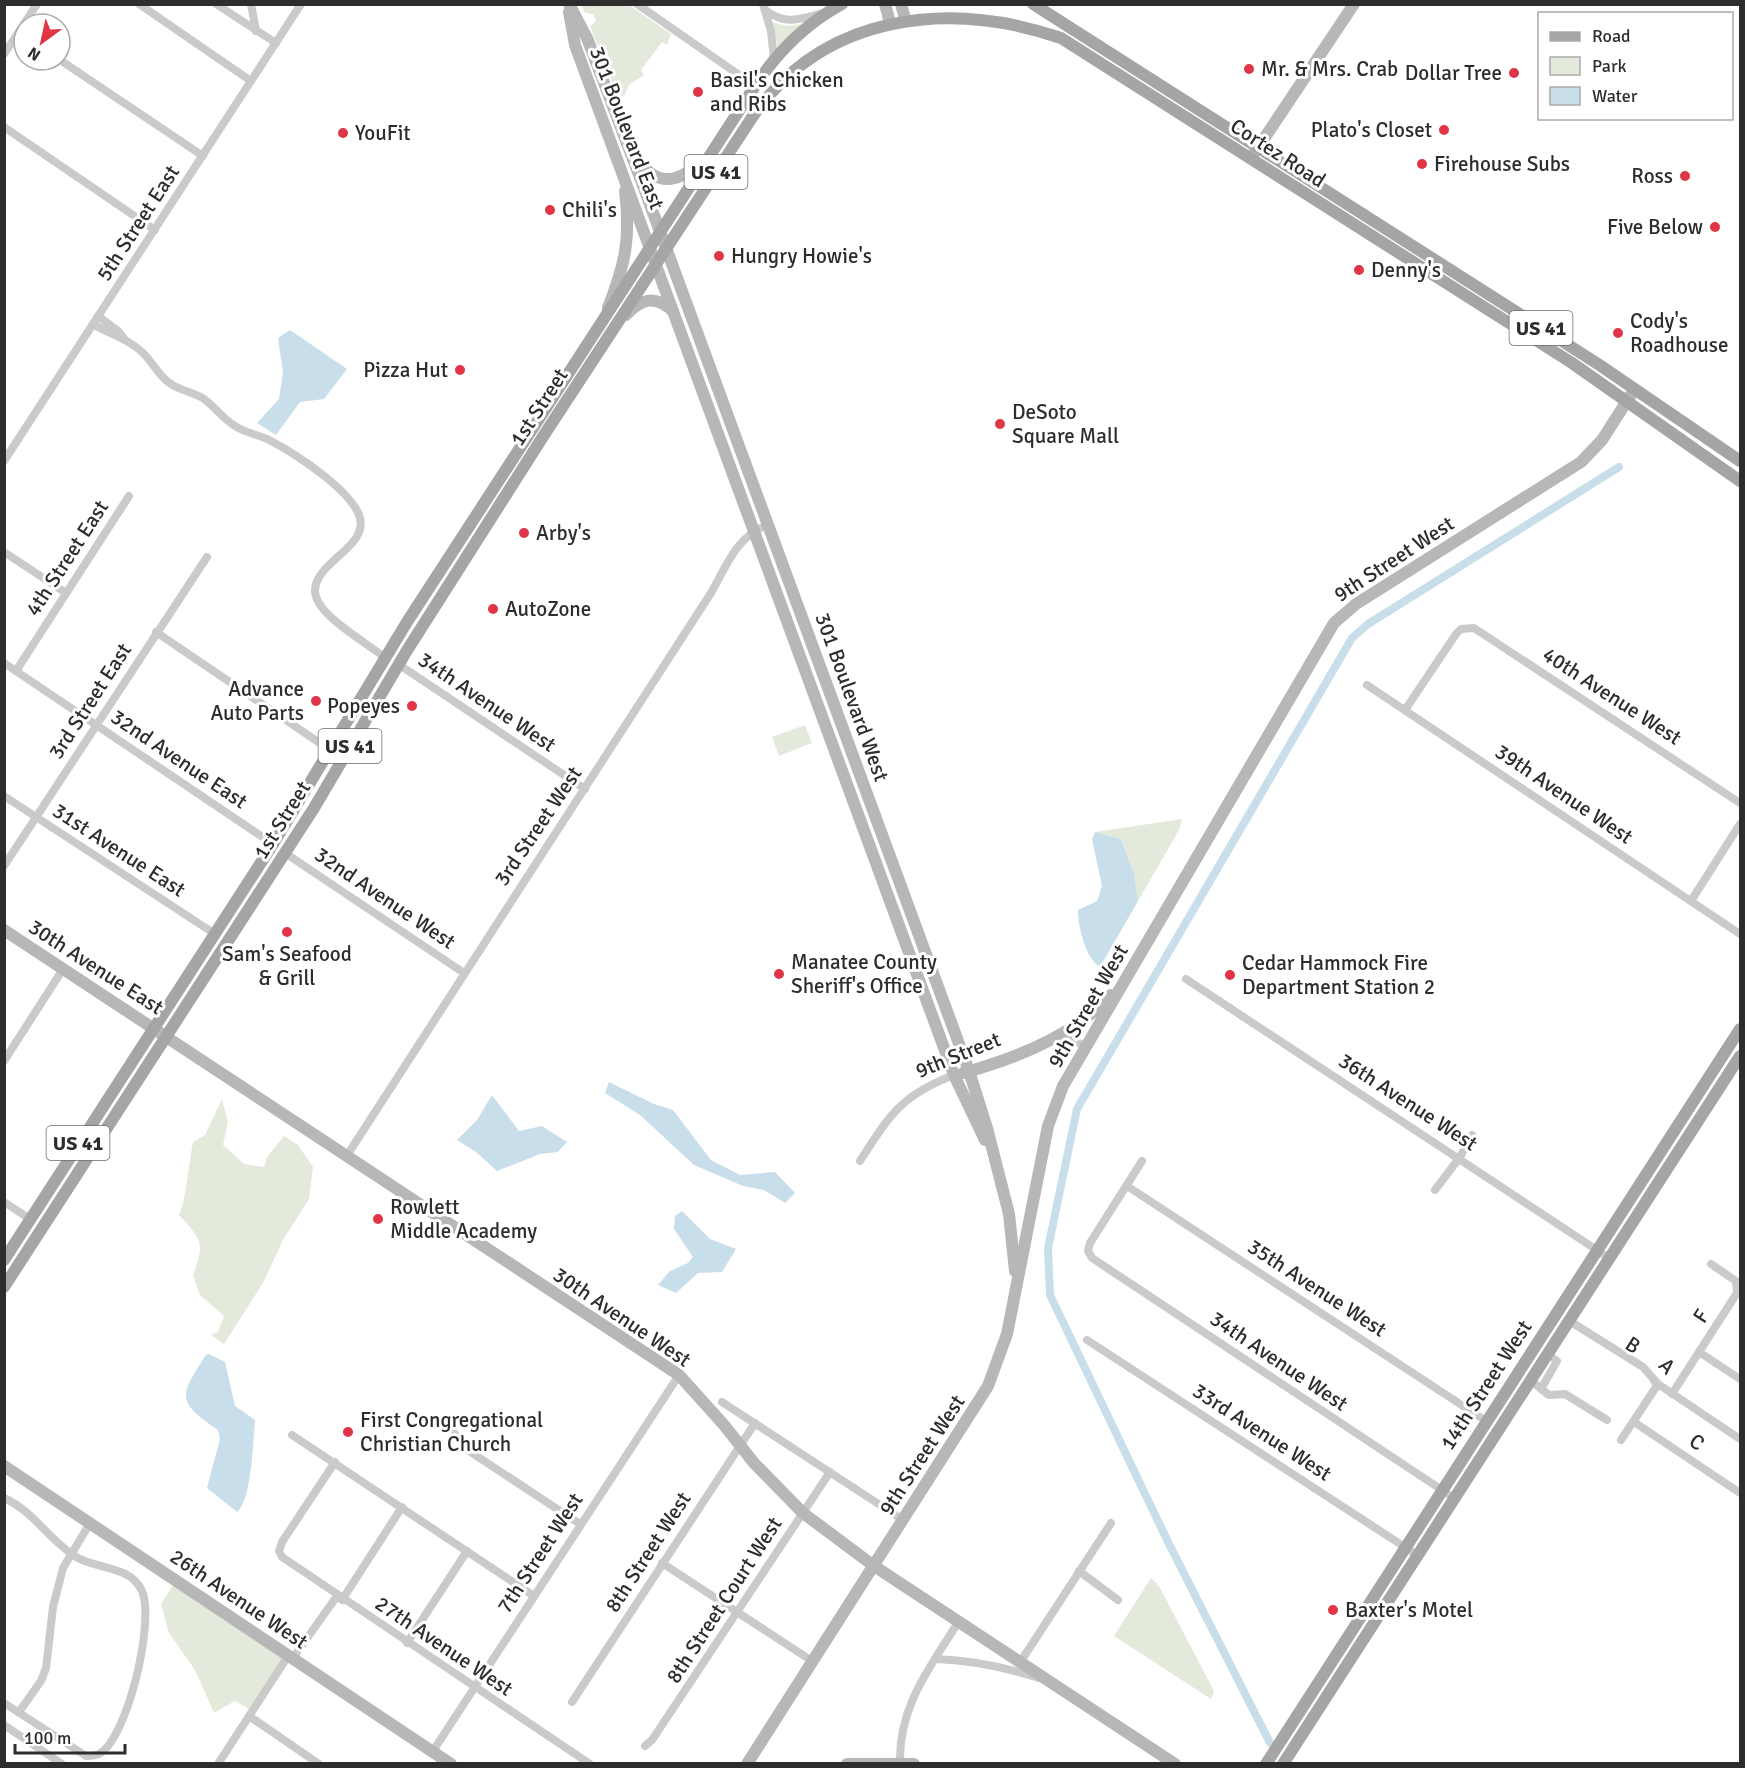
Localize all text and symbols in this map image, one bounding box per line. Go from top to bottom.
north arrow [12,12,72,72]
legend [1538,12,1733,120]
text: Road [1592,25,1631,47]
text: N [24,42,44,65]
street label: 301 Boulevard East [584,43,670,213]
text: Park [1592,55,1627,77]
place label: Mr. & Mrs. Crab [1261,56,1398,82]
place label: Dollar Tree [1405,60,1502,86]
marker: Mr. & Mrs. Crab [1242,62,1256,76]
marker: Dollar Tree [1507,66,1521,80]
place label: Basil's Chicken and Ribs [710,67,844,117]
marker: Basil's Chicken and Ribs [691,85,705,99]
text: Water [1592,85,1638,107]
street label: Cortez Road [1226,113,1330,193]
place label: Plato's Closet [1311,117,1432,143]
place label: YouFit [355,120,411,146]
marker: Plato's Closet [1437,123,1451,137]
marker: YouFit [336,126,350,140]
place label: Firehouse Subs [1434,151,1570,177]
road number: US 41 [684,155,748,189]
marker: Firehouse Subs [1415,157,1429,171]
street label: 5th Street East [91,160,185,286]
place label: Ross [1631,163,1673,189]
marker: Ross [1678,169,1692,183]
place label: Chili's [562,197,617,223]
marker: Chili's [543,203,557,217]
place label: Five Below [1607,214,1703,240]
marker: Five Below [1708,220,1722,234]
place label: Hungry Howie's [731,243,872,269]
marker: Hungry Howie's [712,249,726,263]
place label: Denny's [1371,257,1441,283]
marker: Denny's [1352,263,1366,277]
place label: Cody's Roadhouse [1630,308,1729,358]
road number: US 41 [1510,311,1572,345]
marker: Cody's Roadhouse [1611,326,1625,340]
place label: Pizza Hut [363,357,448,383]
marker: Pizza Hut [453,363,467,377]
street label: 1st Street [504,363,574,451]
place label: DeSoto Square Mall [1012,399,1119,449]
marker: DeSoto Square Mall [993,417,1007,431]
street label: 4th Street East [20,495,114,621]
street label: 9th Street West [1329,510,1459,608]
place label: Arby's [536,520,591,546]
marker: Arby's [517,526,531,540]
place label: AutoZone [505,596,591,622]
marker: AutoZone [486,602,500,616]
street label: 301 Boulevard West [809,609,895,785]
street label: 3rd Street East [43,638,137,764]
street label: 40th Avenue West [1538,641,1686,751]
street label: 34th Avenue West [413,646,561,758]
place label: Advance Auto Parts [210,676,304,726]
place label: Popeyes [327,693,400,719]
marker: Advance Auto Parts [309,694,323,708]
marker: Popeyes [405,699,419,713]
street label: 32nd Avenue East [106,704,252,814]
road number: US 41 [318,729,382,763]
street label: 39th Avenue West [1490,738,1638,850]
street label: 3rd Street West [489,762,587,890]
street label: 1st Street [248,776,316,864]
street label: 31st Avenue East [48,797,190,903]
street label: 32nd Avenue West [310,841,460,955]
street label: 30th Avenue East [24,914,168,1020]
marker: Sam's Seafood & Grill [280,925,294,939]
street label: 9th Street West [1042,940,1134,1072]
place label: Sam's Seafood & Grill [222,941,352,991]
place label: Manatee County Sheriff's Office [791,949,937,999]
place label: Cedar Hammock Fire Department Station 2 [1242,950,1435,1000]
marker: Manatee County Sheriff's Office [772,967,786,981]
marker: Cedar Hammock Fire Department Station 2 [1223,968,1237,982]
street label: 9th Street [912,1026,1004,1084]
street label: 36th Avenue West [1334,1047,1482,1157]
road number: US 41 [46,1126,110,1160]
place label: Rowlett Middle Academy [390,1194,537,1244]
marker: Rowlett Middle Academy [371,1212,385,1226]
street label: 35th Avenue West [1243,1233,1391,1343]
street label: 30th Avenue West [548,1261,696,1373]
street label: F [1687,1304,1715,1328]
street label: 34th Avenue West [1205,1305,1353,1417]
street label: 14th Street West [1434,1315,1538,1455]
street label: B [1621,1331,1645,1359]
street label: A [1653,1352,1681,1380]
street label: 33rd Avenue West [1188,1377,1336,1487]
street label: 9th Street West [873,1390,971,1520]
place label: First Congregational Christian Church [360,1407,543,1457]
marker: First Congregational Christian Church [341,1425,355,1439]
street label: C [1685,1428,1709,1456]
street label: 8th Street West [599,1487,697,1617]
street label: 7th Street West [491,1488,589,1618]
street label: 8th Street Court West [660,1512,788,1688]
street label: 26th Avenue West [165,1543,313,1655]
street label: 27th Avenue West [370,1590,518,1702]
place label: Baxter's Motel [1345,1597,1473,1623]
marker: Baxter's Motel [1326,1603,1340,1617]
scale bar [15,1717,124,1755]
text: 100 m [24,1727,71,1749]

